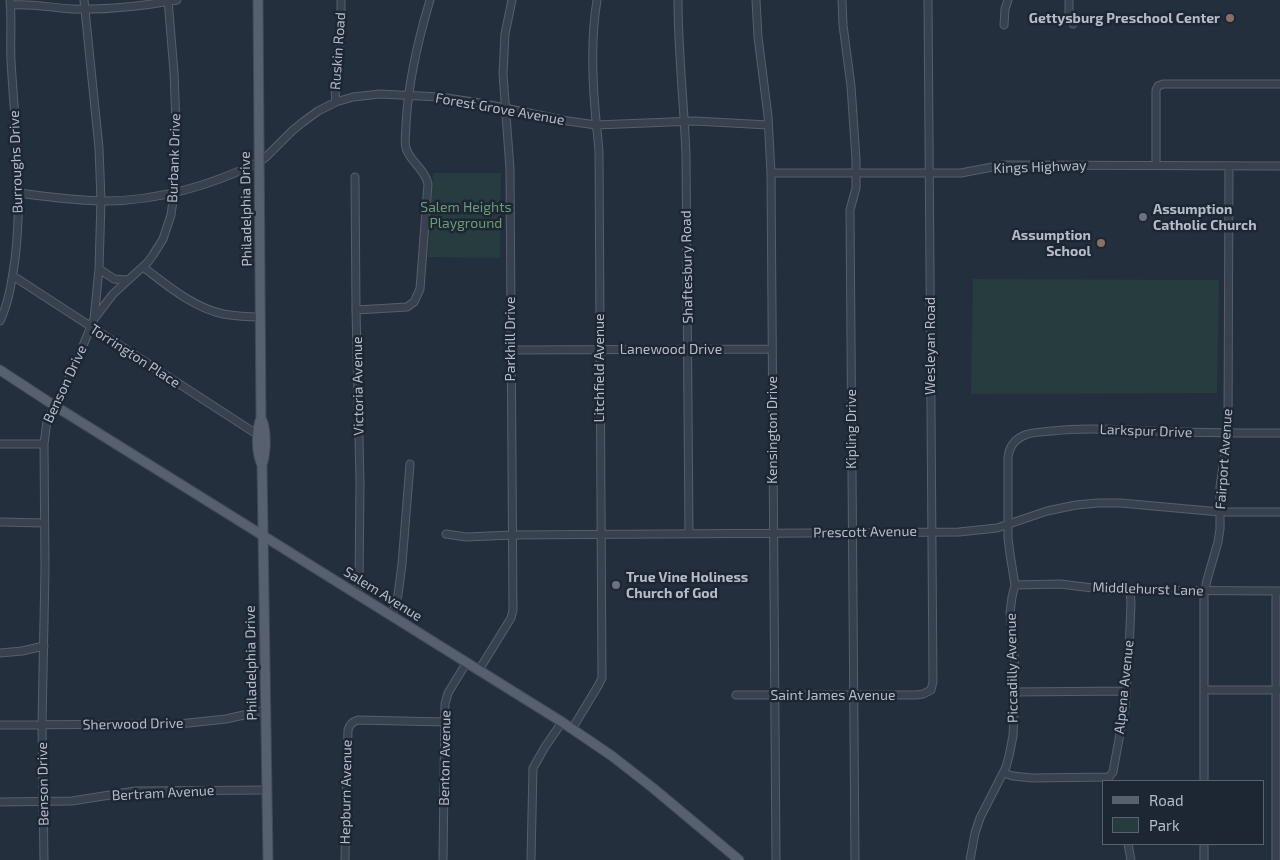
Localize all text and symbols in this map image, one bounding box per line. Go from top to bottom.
place label: Gettysburg Preschool Center [1029,10,1220,26]
street label: Ruskin Road [327,12,349,90]
marker: Gettysburg Preschool Center [1224,12,1236,24]
street label: Forest Grove Avenue [434,89,566,129]
street label: Burroughs Drive [6,110,26,214]
street label: Burbank Drive [164,113,184,203]
street label: Philadelphia Drive [237,151,255,267]
street label: Kings Highway [993,157,1087,177]
park label: Salem Heights Playground [420,199,512,232]
place label: Assumption Catholic Church [1153,201,1257,233]
street label: Shaftesbury Road [678,210,696,324]
marker: Assumption Catholic Church [1137,211,1149,223]
place label: Assumption School [1012,227,1091,260]
marker: Assumption School [1095,237,1107,249]
street label: Parkhill Drive [502,297,518,381]
street label: Wesleyan Road [922,297,938,395]
street label: Litchfield Avenue [591,313,607,423]
street label: Torrington Place [87,321,183,391]
street label: Victoria Avenue [349,336,367,436]
street label: Lanewood Drive [620,341,722,357]
street label: Benson Drive [40,342,90,426]
street label: Kensington Drive [764,376,780,484]
street label: Kipling Drive [843,389,859,469]
street label: Fairport Avenue [1212,408,1236,510]
street label: Larkspur Drive [1099,421,1193,441]
street label: Prescott Avenue [813,523,917,541]
street label: Salem Avenue [341,563,425,625]
place label: True Vine Holiness Church of God [626,569,748,602]
marker: True Vine Holiness Church of God [610,579,622,591]
street label: Middlehurst Lane [1092,579,1204,599]
street label: Philadelphia Drive [242,605,260,721]
street label: Piccadilly Avenue [1003,613,1021,723]
street label: Alpena Avenue [1111,639,1137,735]
street label: Saint James Avenue [771,687,895,703]
street label: Benton Avenue [436,710,454,806]
street label: Sherwood Drive [82,715,184,733]
street label: Hepburn Avenue [337,739,355,845]
street label: Benson Drive [34,742,52,826]
legend [1102,780,1265,845]
street label: Bertram Avenue [111,782,215,804]
text: Road [1149,791,1184,809]
text: Park [1149,816,1180,834]

